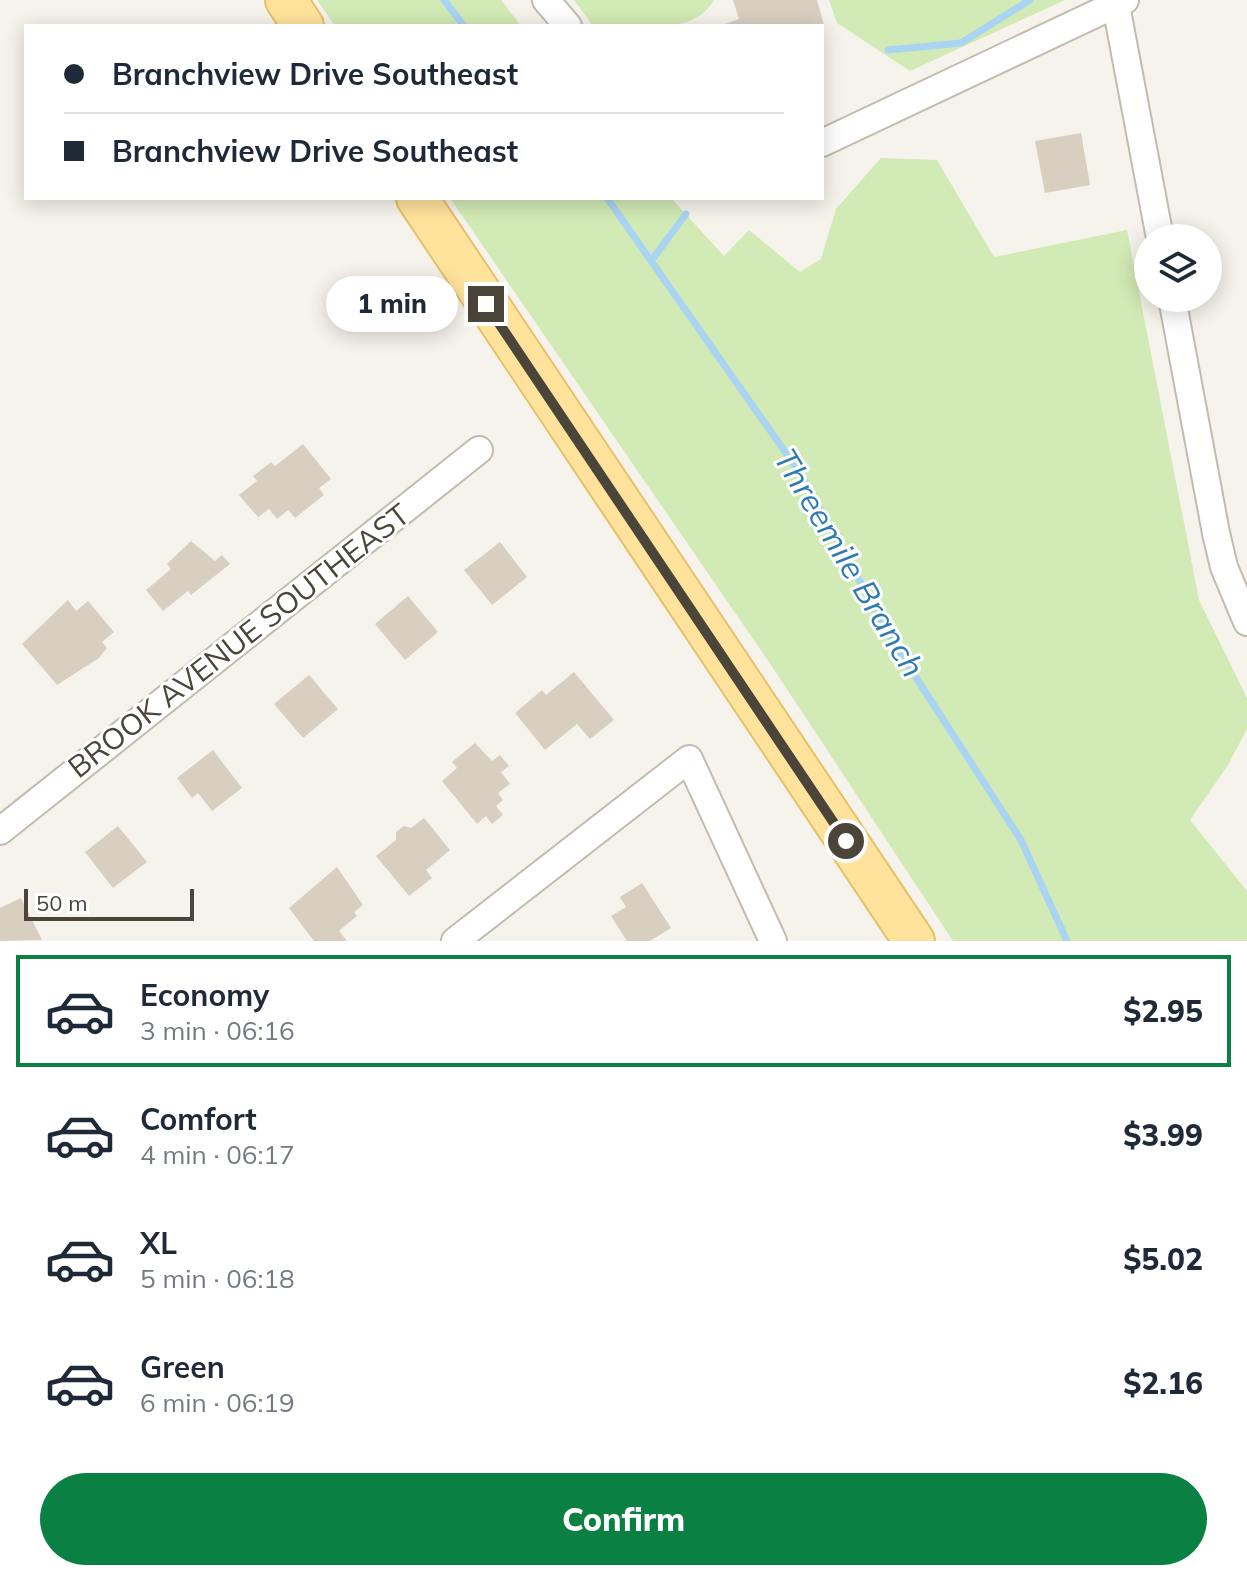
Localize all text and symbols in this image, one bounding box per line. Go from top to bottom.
text: Branchview Drive Southeast [112,55,518,93]
text: Branchview Drive Southeast [112,132,518,170]
map controls [1134,224,1222,312]
button: layers [1134,224,1222,312]
callout: 1 min [326,276,458,332]
route end [468,286,504,322]
text: 1 min [357,287,427,320]
water label: Threemile Branch [766,441,934,684]
street label: BROOK AVENUE SOUTHEAST [60,495,417,785]
route start [828,823,864,859]
scale bar [24,885,194,921]
text: 50 m [36,889,87,917]
icon: car [44,975,116,1047]
text: Economy [140,976,269,1014]
text: $2.95 [1123,992,1203,1030]
text: 3 min · 06:16 [140,1014,295,1047]
icon: car [44,1099,116,1171]
text: Comfort [140,1100,257,1138]
text: $3.99 [1123,1116,1203,1154]
text: 4 min · 06:17 [140,1138,295,1171]
icon: car [44,1223,116,1295]
text: XL [140,1224,177,1262]
text: $5.02 [1123,1240,1203,1278]
text: 5 min · 06:18 [140,1262,295,1295]
icon: car [44,1347,116,1419]
text: Green [140,1348,225,1386]
text: $2.16 [1123,1364,1203,1402]
text: 6 min · 06:19 [140,1386,295,1419]
button: Confirm [40,1473,1207,1565]

